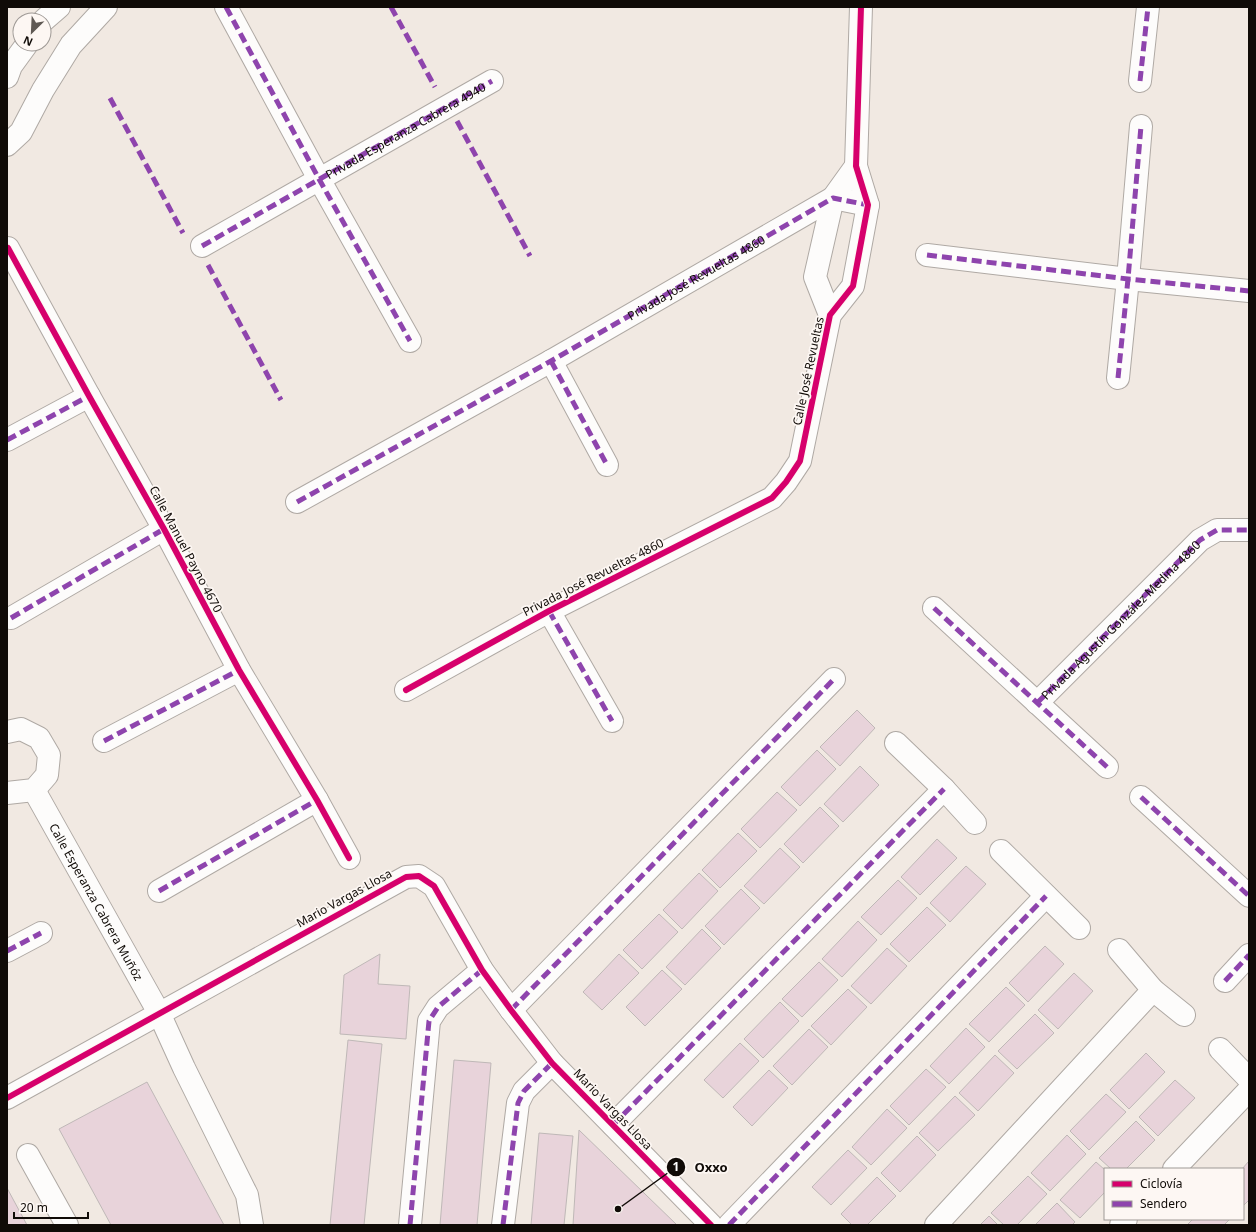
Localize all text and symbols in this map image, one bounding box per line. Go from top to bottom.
north arrow [12,12,52,52]
text: N [21,33,35,50]
street label: Privada Esperanza Cabrera 4940 [322,78,489,183]
street label: Privada José Revueltas 4860 [624,231,768,324]
street label: Calle José Revueltas [788,315,828,427]
street label: Calle Manuel Payno 4670 [145,483,227,615]
street label: Privada José Revueltas 4860 [520,534,667,620]
street label: Privada Agustín González Medina 4860 [1037,536,1204,703]
street label: Calle Esperanza Cabrera Muñóz [46,820,148,984]
street label: Mario Vargas Llosa [293,865,395,931]
street label: Mario Vargas Llosa [570,1065,656,1153]
callout: Oxxo [666,1155,735,1180]
text: 1 [673,1158,679,1175]
text: Oxxo [694,1158,728,1176]
legend [1104,1168,1244,1220]
text: Ciclovía [1140,1175,1182,1192]
scale bar [14,1194,88,1220]
text: Sendero [1140,1195,1187,1212]
text: 20 m [20,1199,48,1216]

